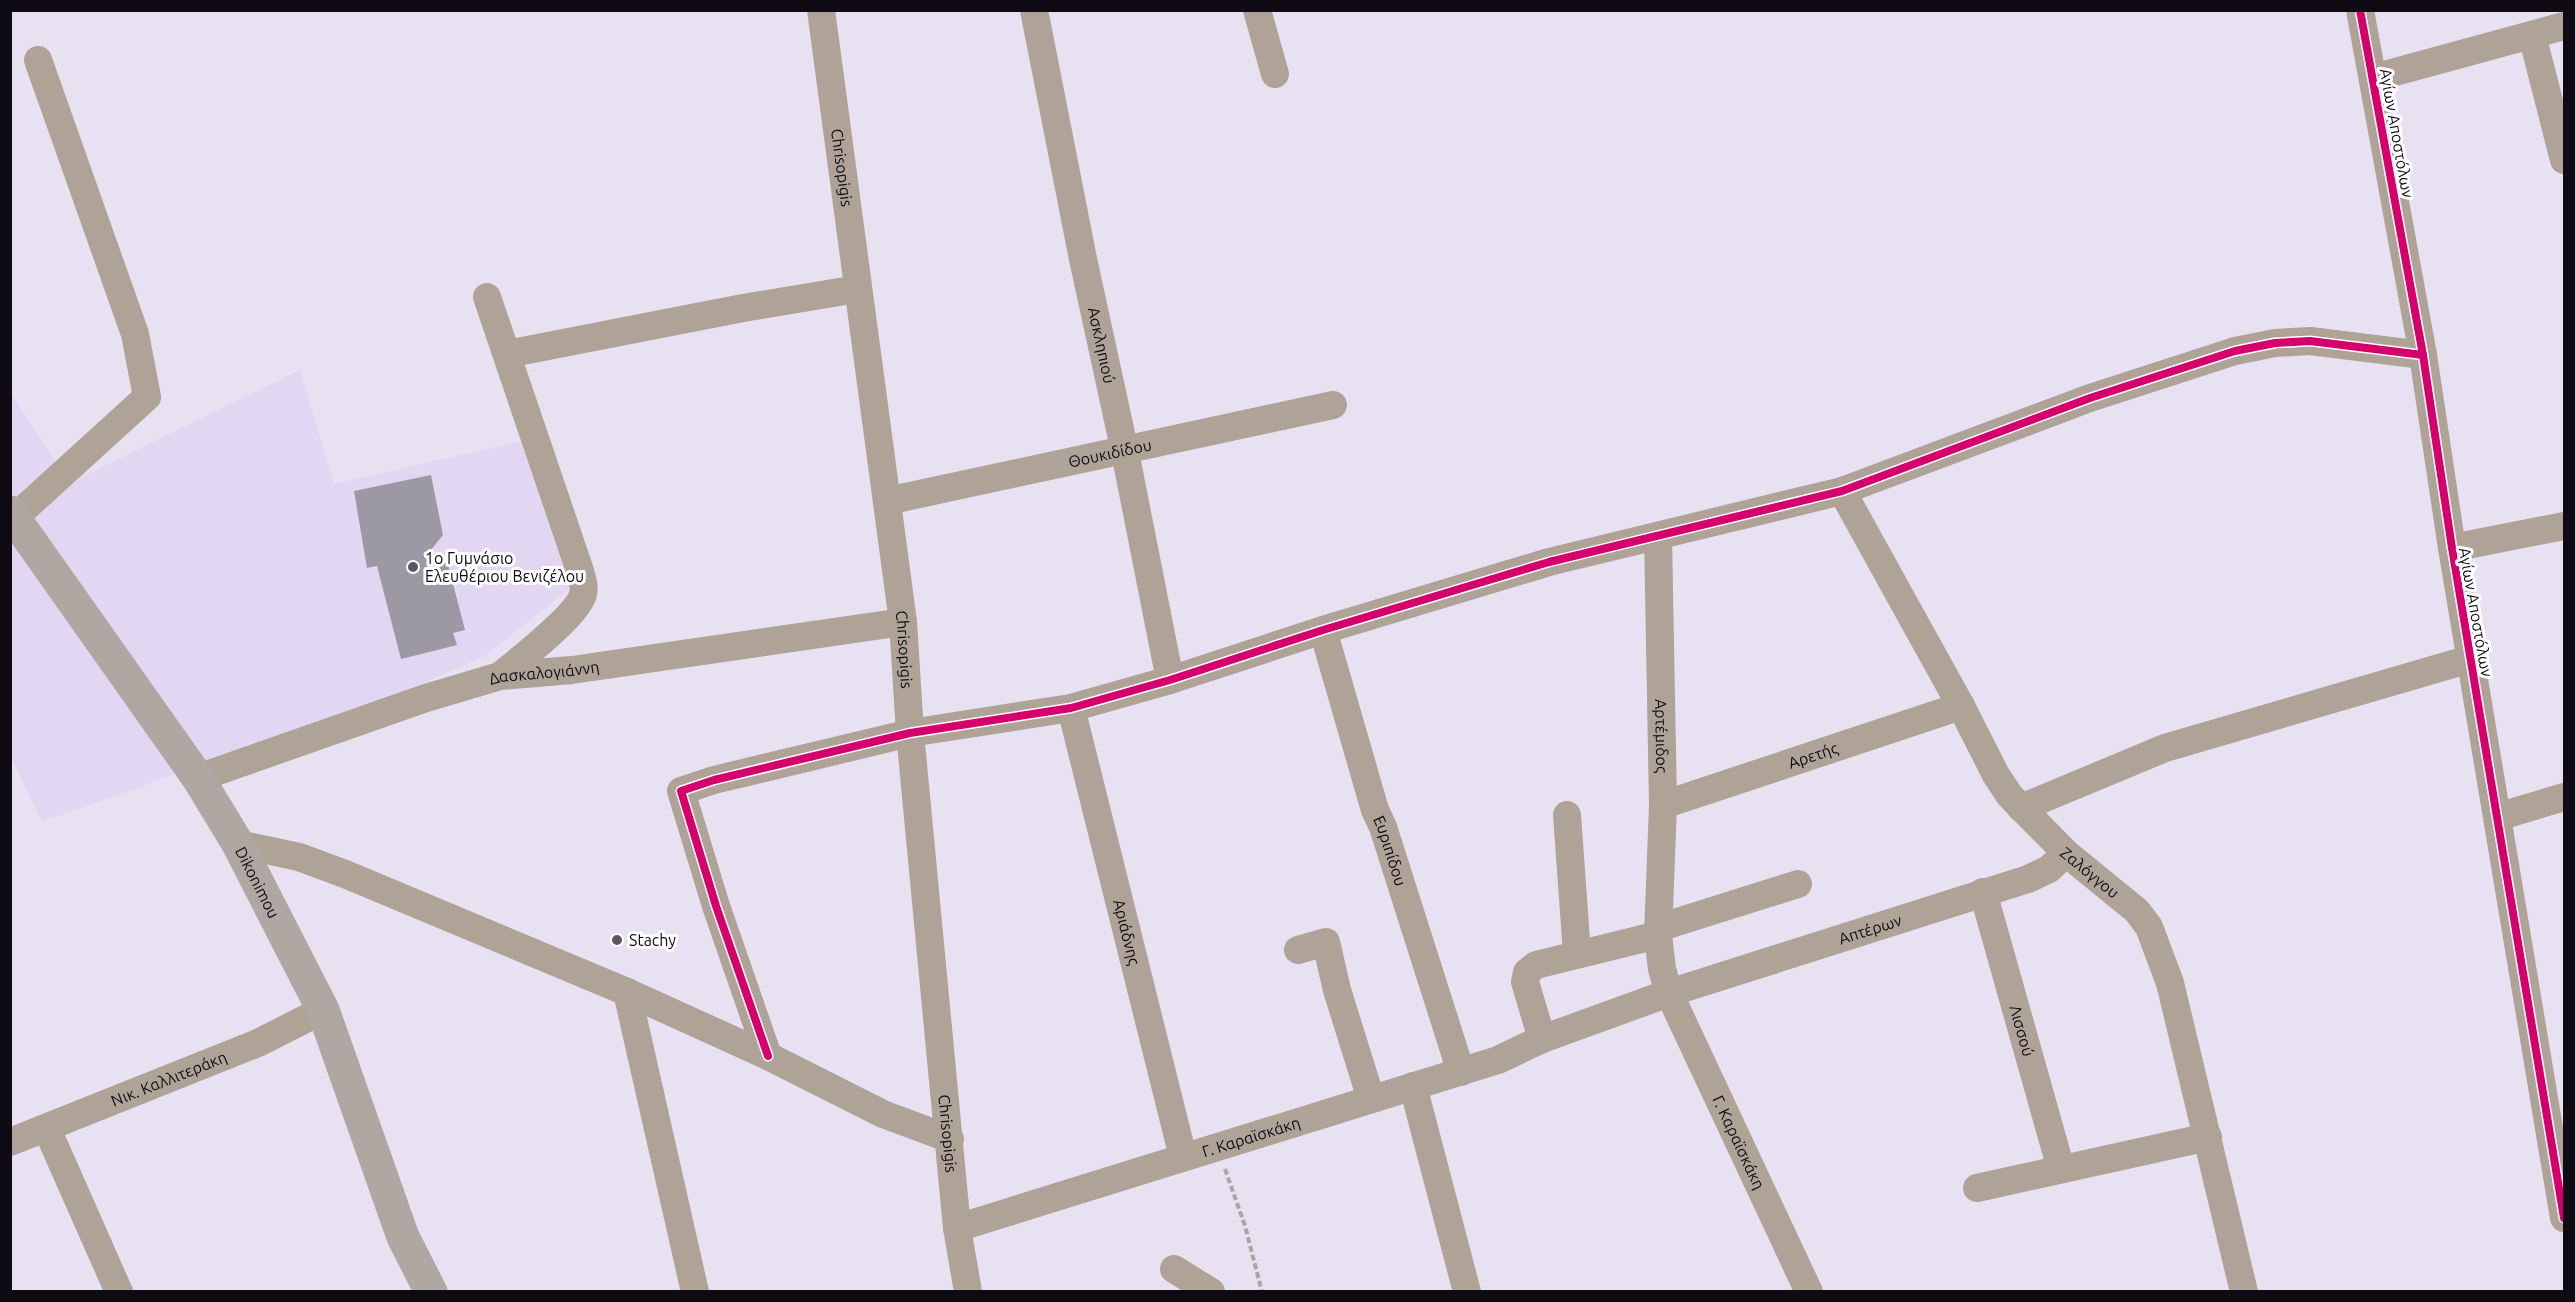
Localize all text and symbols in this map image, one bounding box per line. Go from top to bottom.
street label: Αγίων Αποστόλων [2377,67,2417,199]
street label: Chrisopigis [828,127,856,208]
street label: Ασκληπιού [1085,305,1119,385]
street label: Θουκιδίδου [1067,435,1153,471]
street label: Αγίων Αποστόλων [2456,546,2496,678]
place label: 1ο Γυμνάσιο Ελευθέριου Βενιζέλου [425,549,584,586]
marker: 1ο Γυμνάσιο Ελευθέριου Βενιζέλου [406,560,420,574]
street label: Chrisopigis [893,609,916,689]
street label: Δασκαλογιάννη [487,657,600,688]
street label: Αρτέμιδος [1652,699,1671,773]
street label: Αρετής [1786,739,1840,772]
street label: Ευριπίδου [1370,813,1410,888]
street label: Ζαλόγγου [2057,843,2123,902]
street label: Dikonimou [232,844,283,921]
street label: Αριάδνης [1110,897,1144,967]
street label: Απτέρων [1836,911,1904,948]
place label: Stachy [629,931,676,949]
marker: Stachy [610,933,624,947]
street label: Λισσού [2006,1003,2038,1058]
street label: Νικ. Καλλιτεράκη [108,1047,229,1110]
street label: Γ. Καραϊσκάκη [1709,1092,1769,1192]
street label: Chrisopigis [935,1094,961,1174]
street label: Γ. Καραϊσκάκη [1200,1113,1302,1160]

